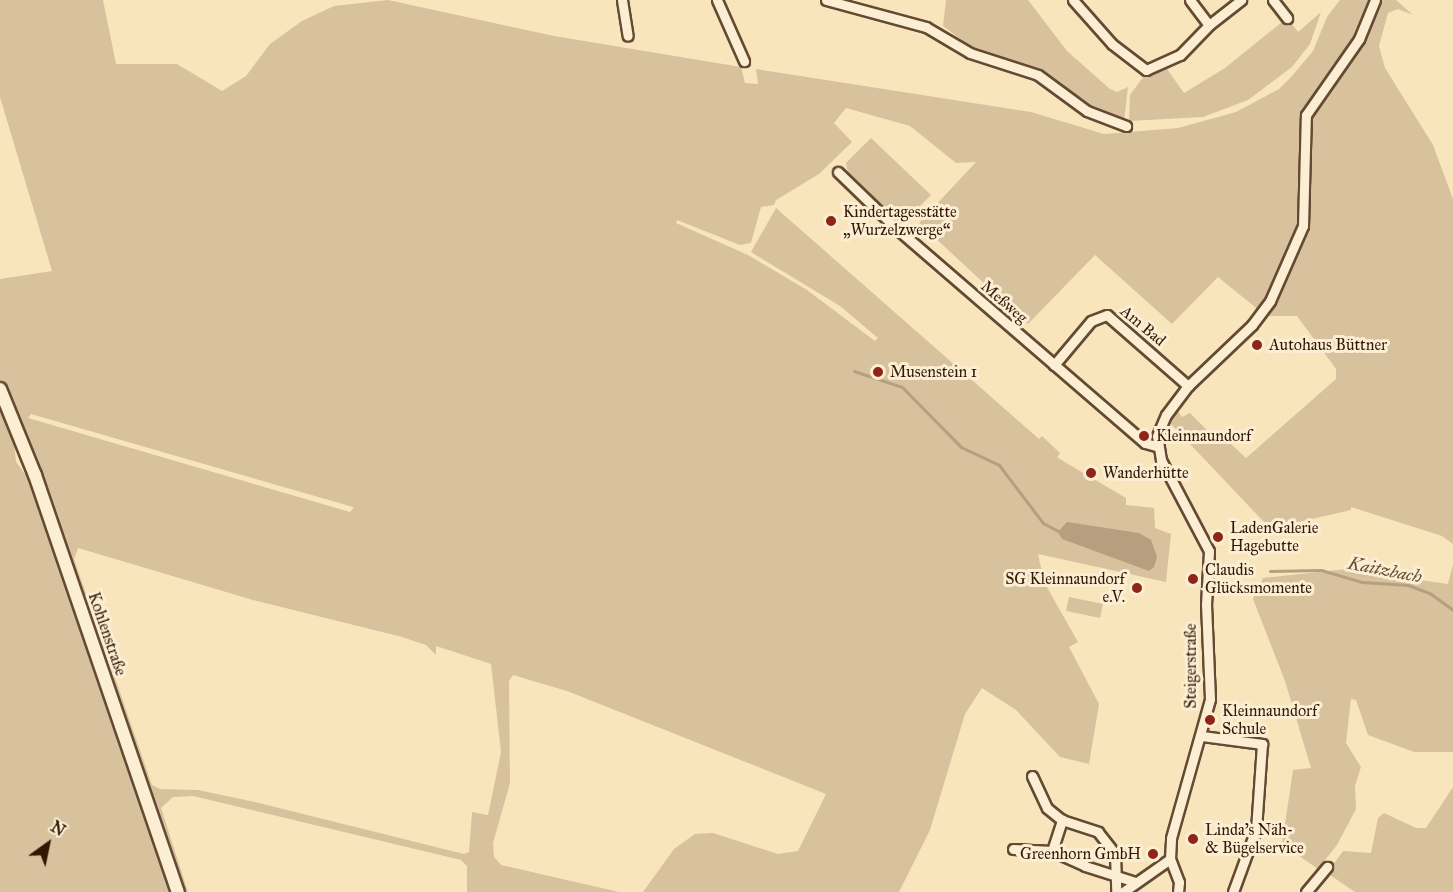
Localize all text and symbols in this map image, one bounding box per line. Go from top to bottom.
place label: Kindertagesstätte „Wurzelzwerge“ [843,202,957,240]
marker: Kindertagesstätte „Wurzelzwerge“ [824,214,838,228]
street label: Meßweg [977,277,1031,327]
street label: Am Bad [1117,302,1169,350]
place label: Autohaus Büttner [1269,335,1387,355]
marker: Autohaus Büttner [1250,338,1264,352]
place label: Musenstein 1 [890,362,977,382]
marker: Musenstein 1 [871,365,885,379]
place label: Kleinnaundorf [1156,426,1252,446]
marker: Kleinnaundorf [1137,429,1151,443]
place label: Wanderhütte [1103,463,1189,483]
marker: Wanderhütte [1084,466,1098,480]
place label: LadenGalerie Hagebutte [1230,518,1318,556]
marker: LadenGalerie Hagebutte [1211,530,1225,544]
water label: Kaitzbach [1346,552,1424,588]
place label: Claudis Glücksmomente [1205,560,1312,598]
place label: SG Kleinnaundorf e.V. [1005,569,1125,607]
marker: Claudis Glücksmomente [1186,572,1200,586]
marker: SG Kleinnaundorf e.V. [1130,581,1144,595]
street label: Kohlenstraße [84,590,130,678]
street label: Steigerstraße [1181,623,1201,709]
place label: Kleinnaundorf Schule [1222,701,1318,739]
marker: Kleinnaundorf Schule [1203,713,1217,727]
north arrow [18,814,78,874]
text: N [47,817,69,840]
place label: Linda's Näh- & Bügelservice [1205,820,1304,858]
marker: Linda's Näh- & Bügelservice [1186,832,1200,846]
place label: Greenhorn GmbH [1020,844,1141,864]
marker: Greenhorn GmbH [1146,847,1160,861]

